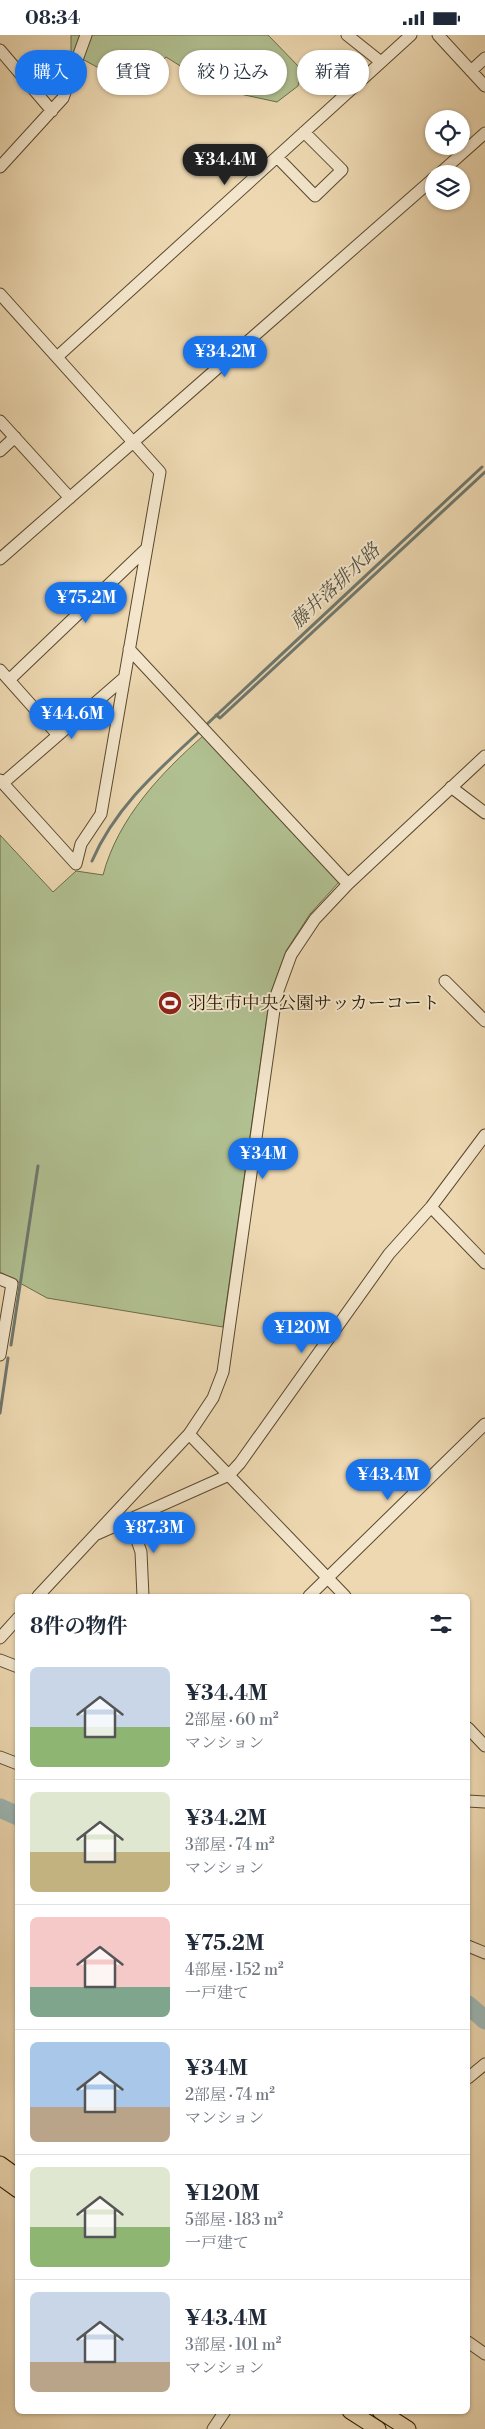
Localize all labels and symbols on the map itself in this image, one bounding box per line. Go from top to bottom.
pin: ¥34.4M [184,143,266,186]
pin: ¥34.2M [184,335,266,378]
water label: 藤井落排水路 [285,537,386,634]
pin: ¥75.2M [45,581,127,624]
pin: ¥44.6M [31,697,113,740]
sports icon: 羽生市中央公園サッカーコート [157,990,183,1016]
place label: 羽生市中央公園サッカーコート [188,992,440,1015]
pin: ¥34M [233,1137,293,1180]
pin: ¥120M [267,1311,337,1354]
pin: ¥43.4M [347,1459,429,1501]
pin: ¥87.3M [113,1511,195,1554]

